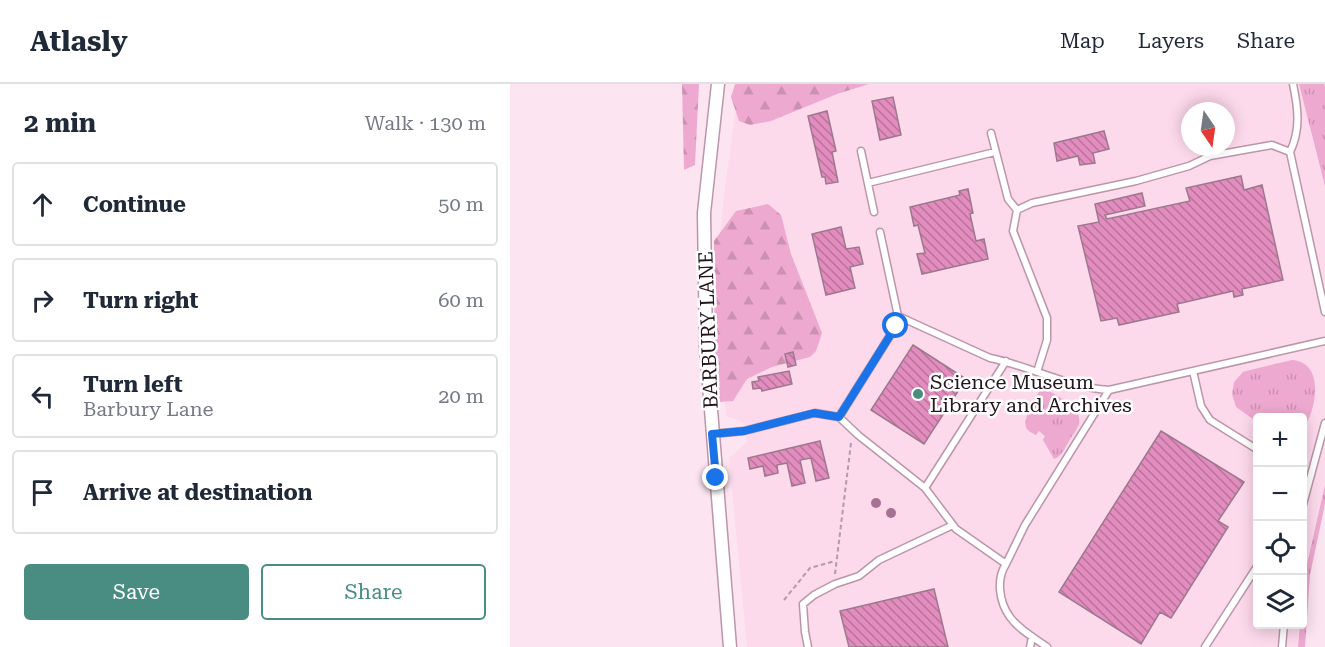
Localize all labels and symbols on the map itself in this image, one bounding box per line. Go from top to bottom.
north arrow [1181,102,1235,156]
street label: BARBURY LANE [693,251,723,409]
route start [882,312,908,338]
place label: Science Museum Library and Archives [930,370,1132,417]
marker: Science Museum Library and Archives [911,387,925,401]
route end [702,464,728,490]

